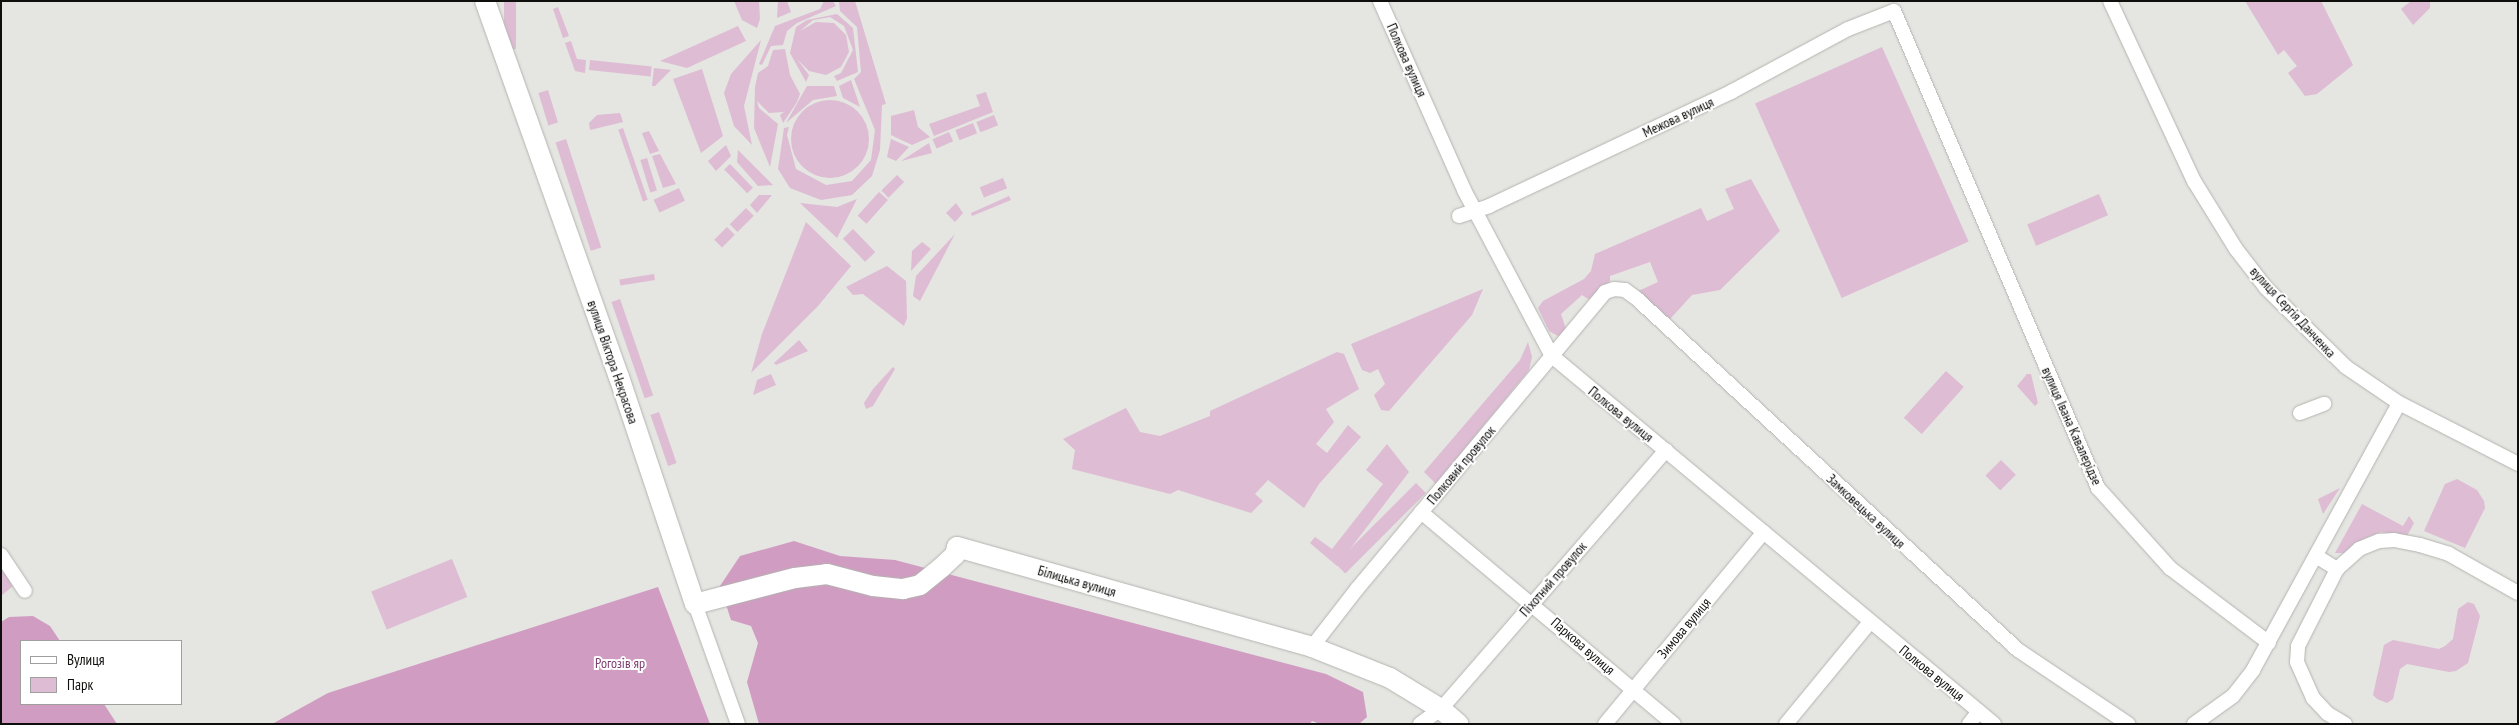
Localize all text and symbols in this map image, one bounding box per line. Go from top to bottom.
street label: Полкова вулиця [1383,21,1431,99]
street label: Межова вулиця [1640,93,1716,141]
street label: вулиця Сергія Данченка [2247,263,2339,361]
street label: вулиця Віктора Некрасова [584,298,642,426]
street label: вулиця Івана Кавалерідзе [2038,364,2106,488]
street label: Полкова вулиця [1585,383,1657,445]
street label: Полковий провулок [1423,422,1499,508]
street label: Замковецька вулиця [1823,470,1909,552]
street label: Піхотний провулок [1516,538,1590,620]
street label: Білицька вулиця [1036,562,1118,600]
street label: Зимова вулиця [1654,594,1714,662]
street label: Паркова вулиця [1548,614,1618,678]
legend [20,640,182,705]
street label: Полкова вулиця [1896,642,1968,704]
text: Вулиця [67,650,105,669]
park label: Рогозів яр [595,655,645,671]
text: Парк [67,675,93,694]

